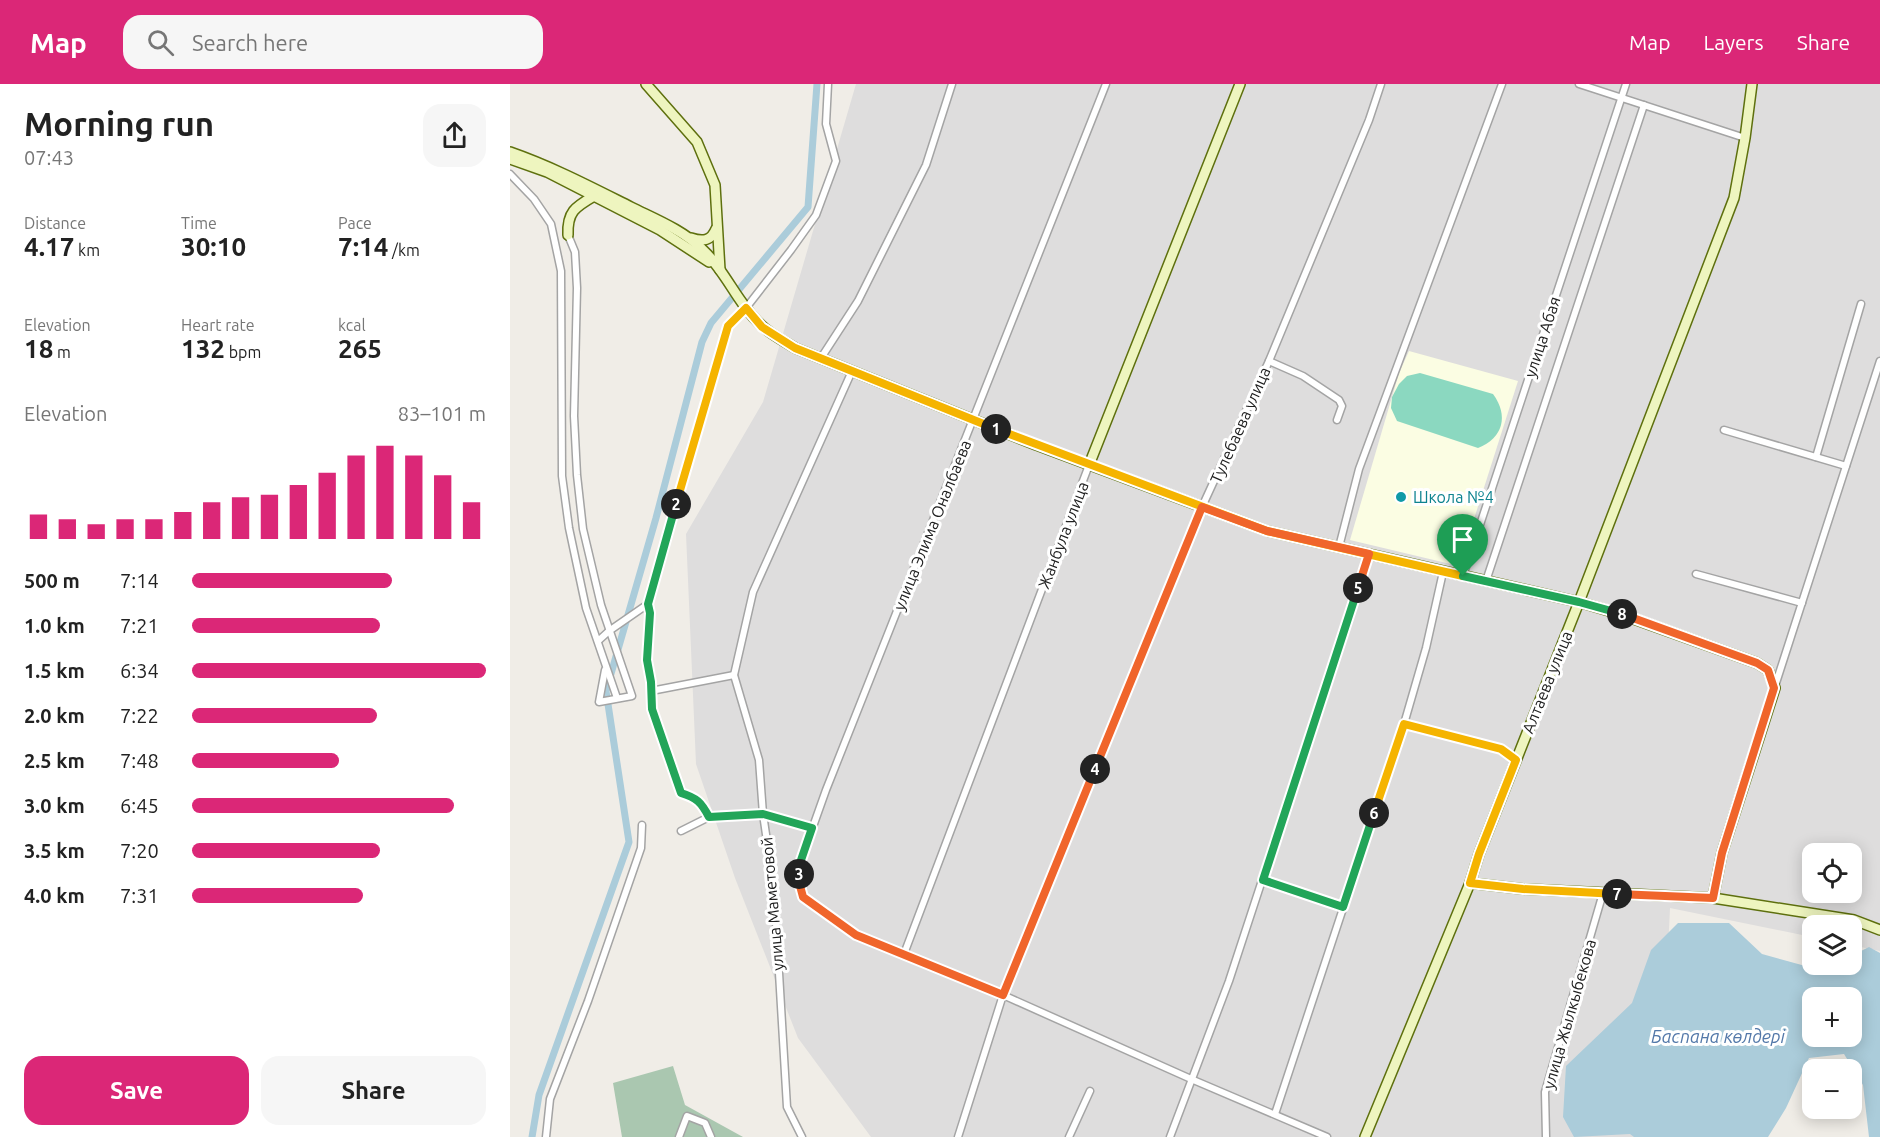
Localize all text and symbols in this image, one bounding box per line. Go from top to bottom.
search box [123,15,543,69]
icon: search [144,26,177,59]
text: Map [30,27,87,58]
text: Search here [192,30,308,55]
text: Map [1629,30,1670,54]
text: Layers [1703,30,1764,54]
text: Share [1797,30,1850,54]
button: share [423,104,486,167]
text: Morning run [24,105,214,142]
text: 07:43 [24,146,74,169]
text: Distance [24,214,86,232]
text: Time [181,214,217,232]
text: Pace [338,214,372,232]
text: 4.17 [24,232,74,261]
text: 30:10 [181,232,246,261]
text: 7:14 [338,232,388,261]
text: km [74,241,100,259]
text: /km [388,241,420,259]
street label: улица Абая [1520,294,1564,380]
text: Elevation [24,316,91,334]
text: Heart rate [181,316,255,334]
text: kcal [338,316,366,334]
text: 18 [24,334,53,363]
text: 132 [181,334,225,363]
text: 265 [338,334,382,363]
text: m [53,343,71,361]
text: bpm [225,343,261,361]
street label: Тулебаева улица [1206,364,1274,486]
text: Elevation [24,402,107,425]
text: 83–101 m [398,402,486,425]
pin: 1 [981,414,1011,444]
text: 1 [991,420,1001,438]
street label: улица Элима Оналбаева [890,437,974,613]
street label: Жанбула улица [1034,479,1092,591]
place label: Школа №4 [1413,488,1494,506]
pin: 2 [661,489,691,519]
marker: Школа №4 [1394,490,1408,504]
text: 2 [671,495,681,513]
pin [1437,514,1488,576]
icon: arrive [1446,523,1479,556]
text: 500 m [24,569,80,592]
text: 7:14 [120,569,159,592]
pin: 5 [1343,573,1373,603]
text: 5 [1353,579,1363,597]
pin: 8 [1607,599,1637,629]
text: 8 [1617,605,1627,623]
text: 1.0 km [24,614,85,637]
text: 7:21 [120,614,159,637]
street label: Алтаева улица [1518,628,1576,736]
text: 1.5 km [24,659,85,682]
text: 6:34 [120,659,159,682]
text: 2.0 km [24,704,85,727]
text: 7:22 [120,704,159,727]
text: 2.5 km [24,749,85,772]
text: 7:48 [120,749,159,772]
pin: 4 [1080,754,1110,784]
text: 4 [1090,760,1100,778]
text: 3.0 km [24,794,85,817]
text: 6:45 [120,794,159,817]
pin: 6 [1359,798,1389,828]
text: 6 [1369,804,1379,822]
street label: улица Маметовой [757,836,787,972]
text: 3.5 km [24,839,85,862]
text: 7:20 [120,839,159,862]
map controls [1802,843,1862,1119]
button: locate [1802,843,1862,903]
pin: 3 [784,859,814,889]
text: 3 [794,865,804,883]
pin: 7 [1602,879,1632,909]
text: 4.0 km [24,884,85,907]
text: 7:31 [120,884,159,907]
text: 7 [1612,885,1622,903]
button: layers [1802,915,1862,975]
street label: улица Жылкыбекова [1539,937,1599,1091]
button: + [1802,987,1862,1047]
water label: Баспана көлдері [1651,1026,1785,1046]
button: Save [24,1056,249,1125]
button: Share [261,1056,486,1125]
button: − [1802,1059,1862,1119]

